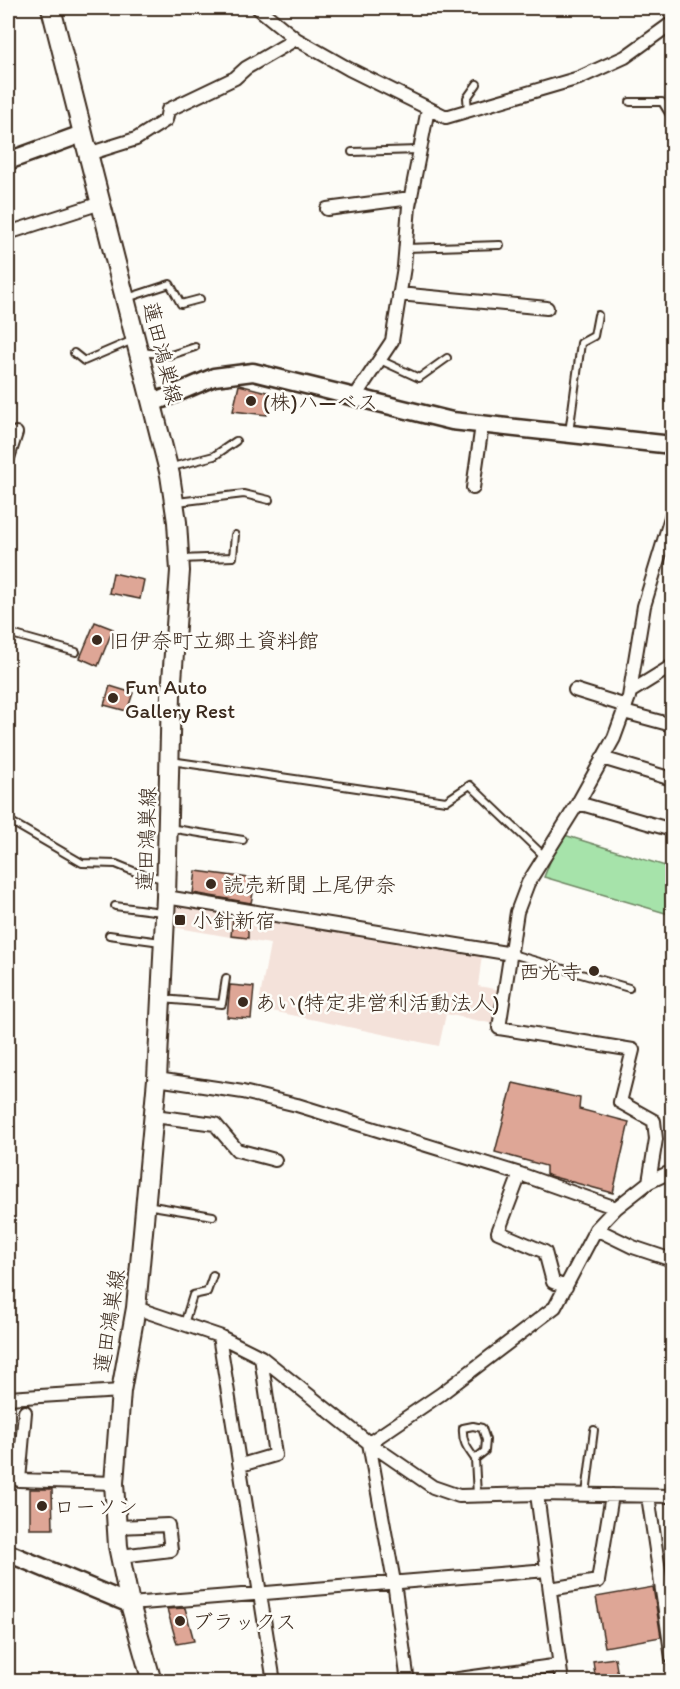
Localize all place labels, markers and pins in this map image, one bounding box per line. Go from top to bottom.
place label: (株)ハ―ベス [263,389,378,414]
marker: (株)ハ―ベス [244,394,258,408]
place label: 旧伊奈町立郷土資料館 [109,628,319,653]
marker: 旧伊奈町立郷土資料館 [90,633,104,647]
place label: Fun Auto Gallery Rest [125,674,235,723]
marker: Fun Auto Gallery Rest [106,691,120,705]
place label: 読売新聞 上尾伊奈 [223,872,396,897]
marker: 読売新聞 上尾伊奈 [204,877,218,891]
place label: 小針新宿 [192,908,276,933]
marker: 小針新宿 [173,913,187,927]
place label: 西光寺 [519,959,582,984]
marker: 西光寺 [587,964,601,978]
place label: あい(特定非営利活動法人) [255,990,500,1015]
marker: あい(特定非営利活動法人) [236,995,250,1009]
place label: ローソン [54,1494,138,1519]
marker: ローソン [35,1499,49,1513]
place label: ブラックス [192,1609,297,1634]
marker: ブラックス [173,1614,187,1628]

